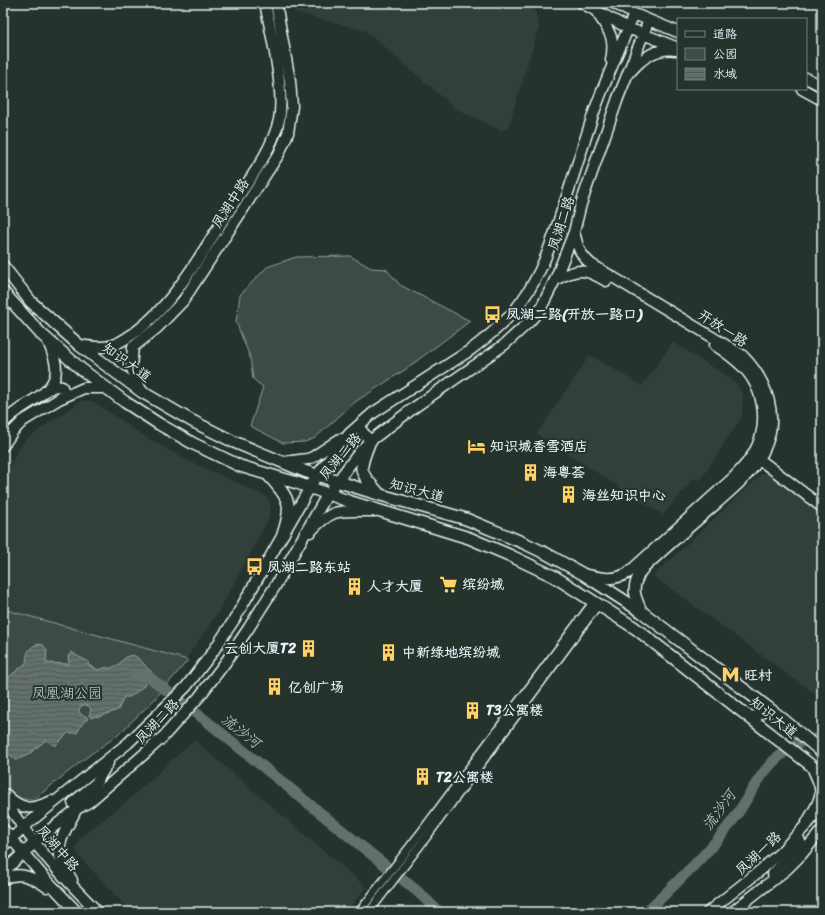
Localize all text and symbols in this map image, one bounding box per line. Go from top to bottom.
legend [677,18,807,90]
text: 道路 [713,23,737,45]
text: 公园 [713,43,737,65]
text: 水域 [713,63,737,85]
street label: 凤湖中路 [205,173,256,234]
street label: 凤湖二路 [541,193,582,254]
place label: 凤湖二路(开放一路口) [506,302,643,327]
street label: 开放一路 [692,303,753,354]
bus stop icon: 凤湖二路(开放一路口) [483,304,503,324]
street label: 知识大道 [97,336,157,389]
street label: 凤湖二路 [313,427,368,486]
place label: 知识城香雪酒店 [490,434,588,459]
hotel icon: 知识城香雪酒店 [467,436,487,456]
place label: 海粤荟 [543,460,585,485]
building icon: 海粤荟 [520,462,540,482]
street label: 知识大道 [387,471,447,510]
place label: 海丝知识中心 [582,483,666,508]
building icon: 海丝知识中心 [559,485,579,505]
place label: 凤湖二路东站 [267,555,351,580]
bus stop icon: 凤湖二路东站 [244,557,264,577]
place label: 缤纷城 [462,572,504,597]
place label: 人才大厦 [367,574,423,599]
supermarket icon: 缤纷城 [439,574,459,594]
building icon: 人才大厦 [344,576,364,596]
place label: 云创大厦T2 [224,636,297,661]
building icon: 云创大厦T2 [299,638,319,658]
place label: 中新绿地缤纷城 [402,640,500,665]
building icon: 中新绿地缤纷城 [379,642,399,662]
place label: 旺村 [744,663,772,688]
metro station icon: 旺村 [721,665,741,685]
place label: 亿创广场 [288,675,344,700]
building icon: 亿创广场 [265,677,285,697]
park label: 凤凰湖公园 [32,681,102,706]
street label: 知识大道 [744,690,803,745]
street label: 凤湖二路 [129,693,186,750]
place label: T3公寓楼 [486,698,543,723]
building icon: T3公寓楼 [463,700,483,720]
water label: 流沙河 [215,707,269,757]
place label: T2公寓楼 [436,765,494,790]
building icon: T2公寓楼 [413,767,433,787]
water label: 流沙河 [695,782,745,836]
street label: 凤湖中路 [30,819,85,878]
street label: 凤湖一路 [729,825,787,882]

